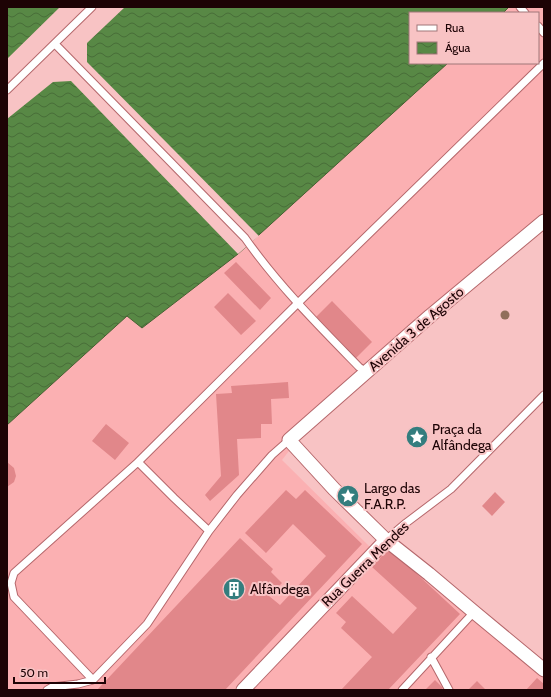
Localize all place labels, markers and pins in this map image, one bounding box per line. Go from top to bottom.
place label: Praça da Alfândega [432,420,492,454]
place icon: Praça da Alfândega [404,424,430,450]
place label: Largo das F.A.R.P. [364,479,420,513]
place icon: Largo das F.A.R.P. [335,483,361,509]
building icon: Alfândega [221,576,247,602]
place label: Alfândega [250,580,310,598]

